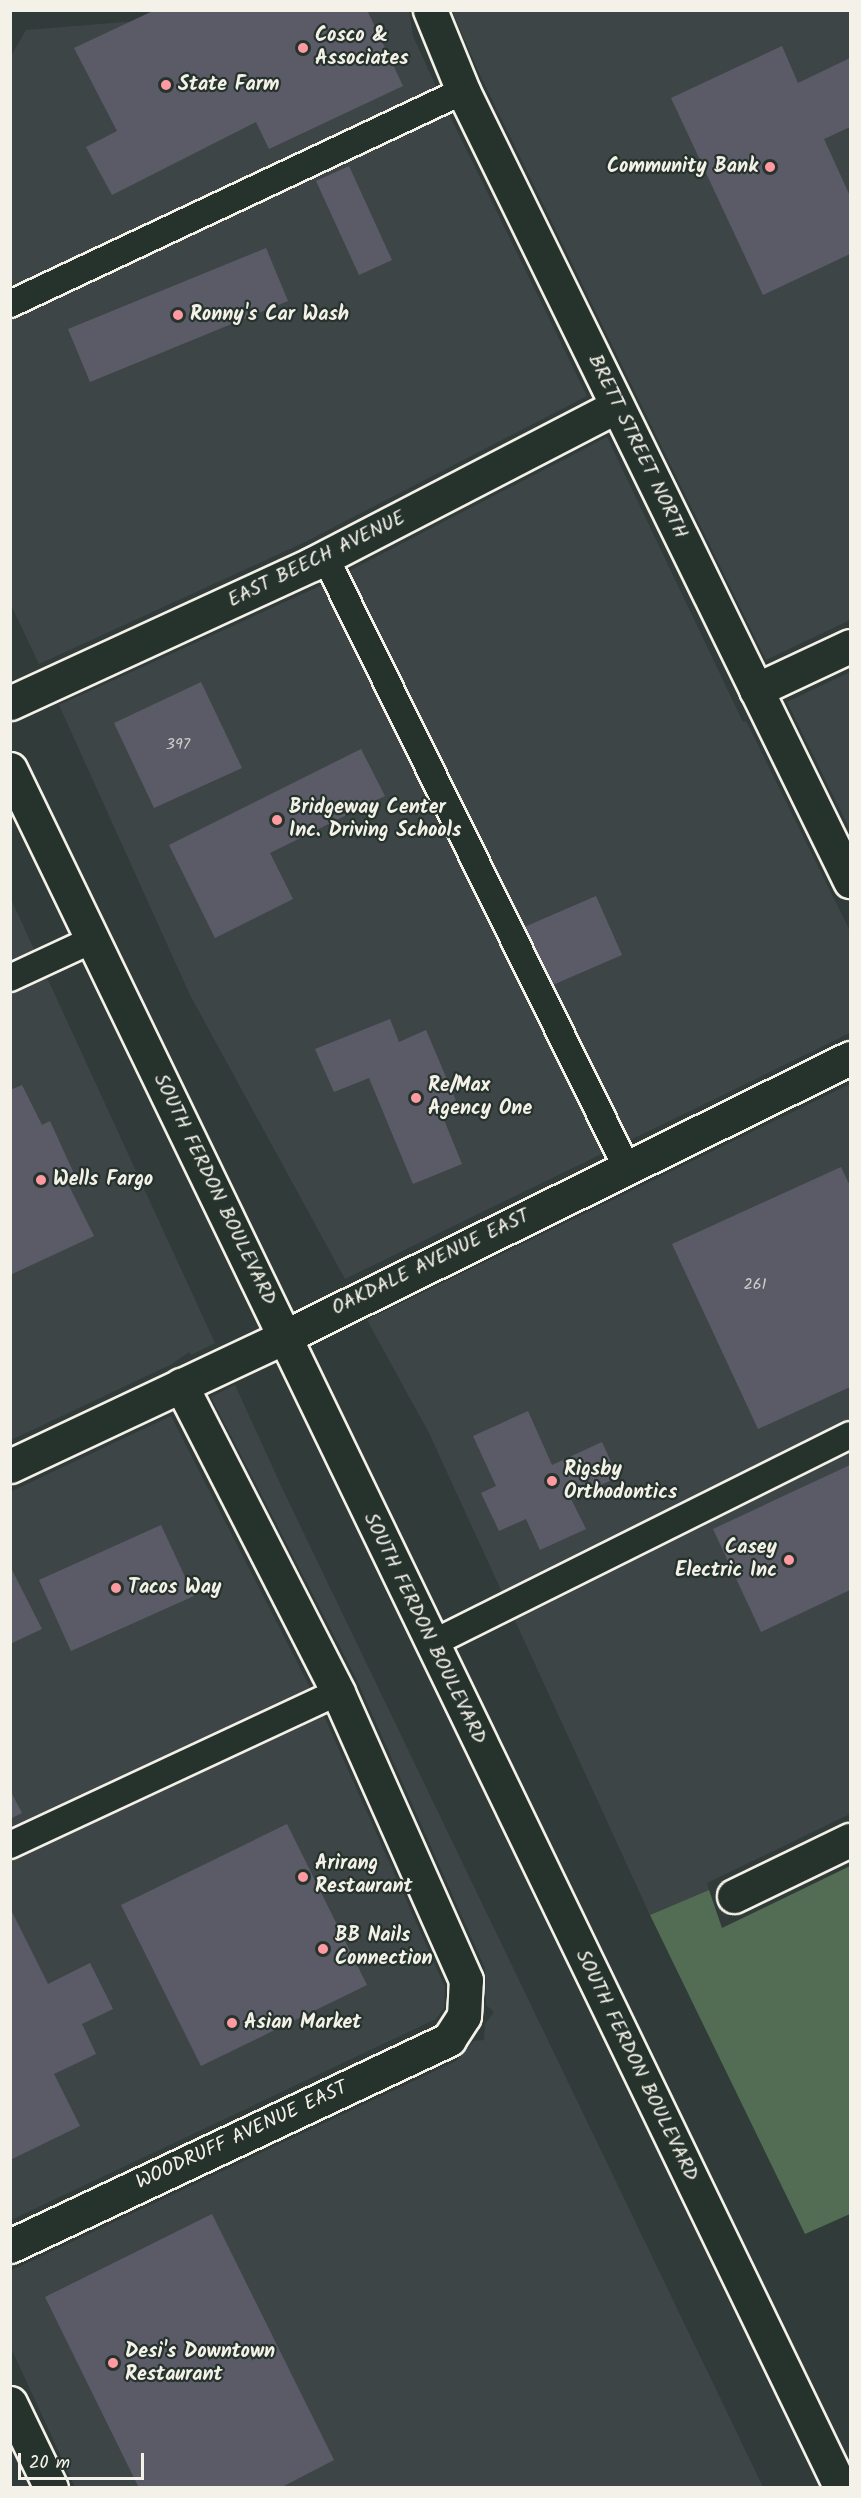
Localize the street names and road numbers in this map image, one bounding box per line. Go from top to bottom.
street label: BRETT STREET NORTH [582,351,692,543]
street label: EAST BEECH AVENUE [224,507,410,613]
street label: SOUTH FERDON BOULEVARD [147,1070,281,1310]
street label: OAKDALE AVENUE EAST [328,1205,534,1321]
street label: SOUTH FERDON BOULEVARD [357,1509,491,1749]
street label: SOUTH FERDON BOULEVARD [569,1946,703,2186]
street label: WOODRUFF AVENUE EAST [132,2076,352,2196]

